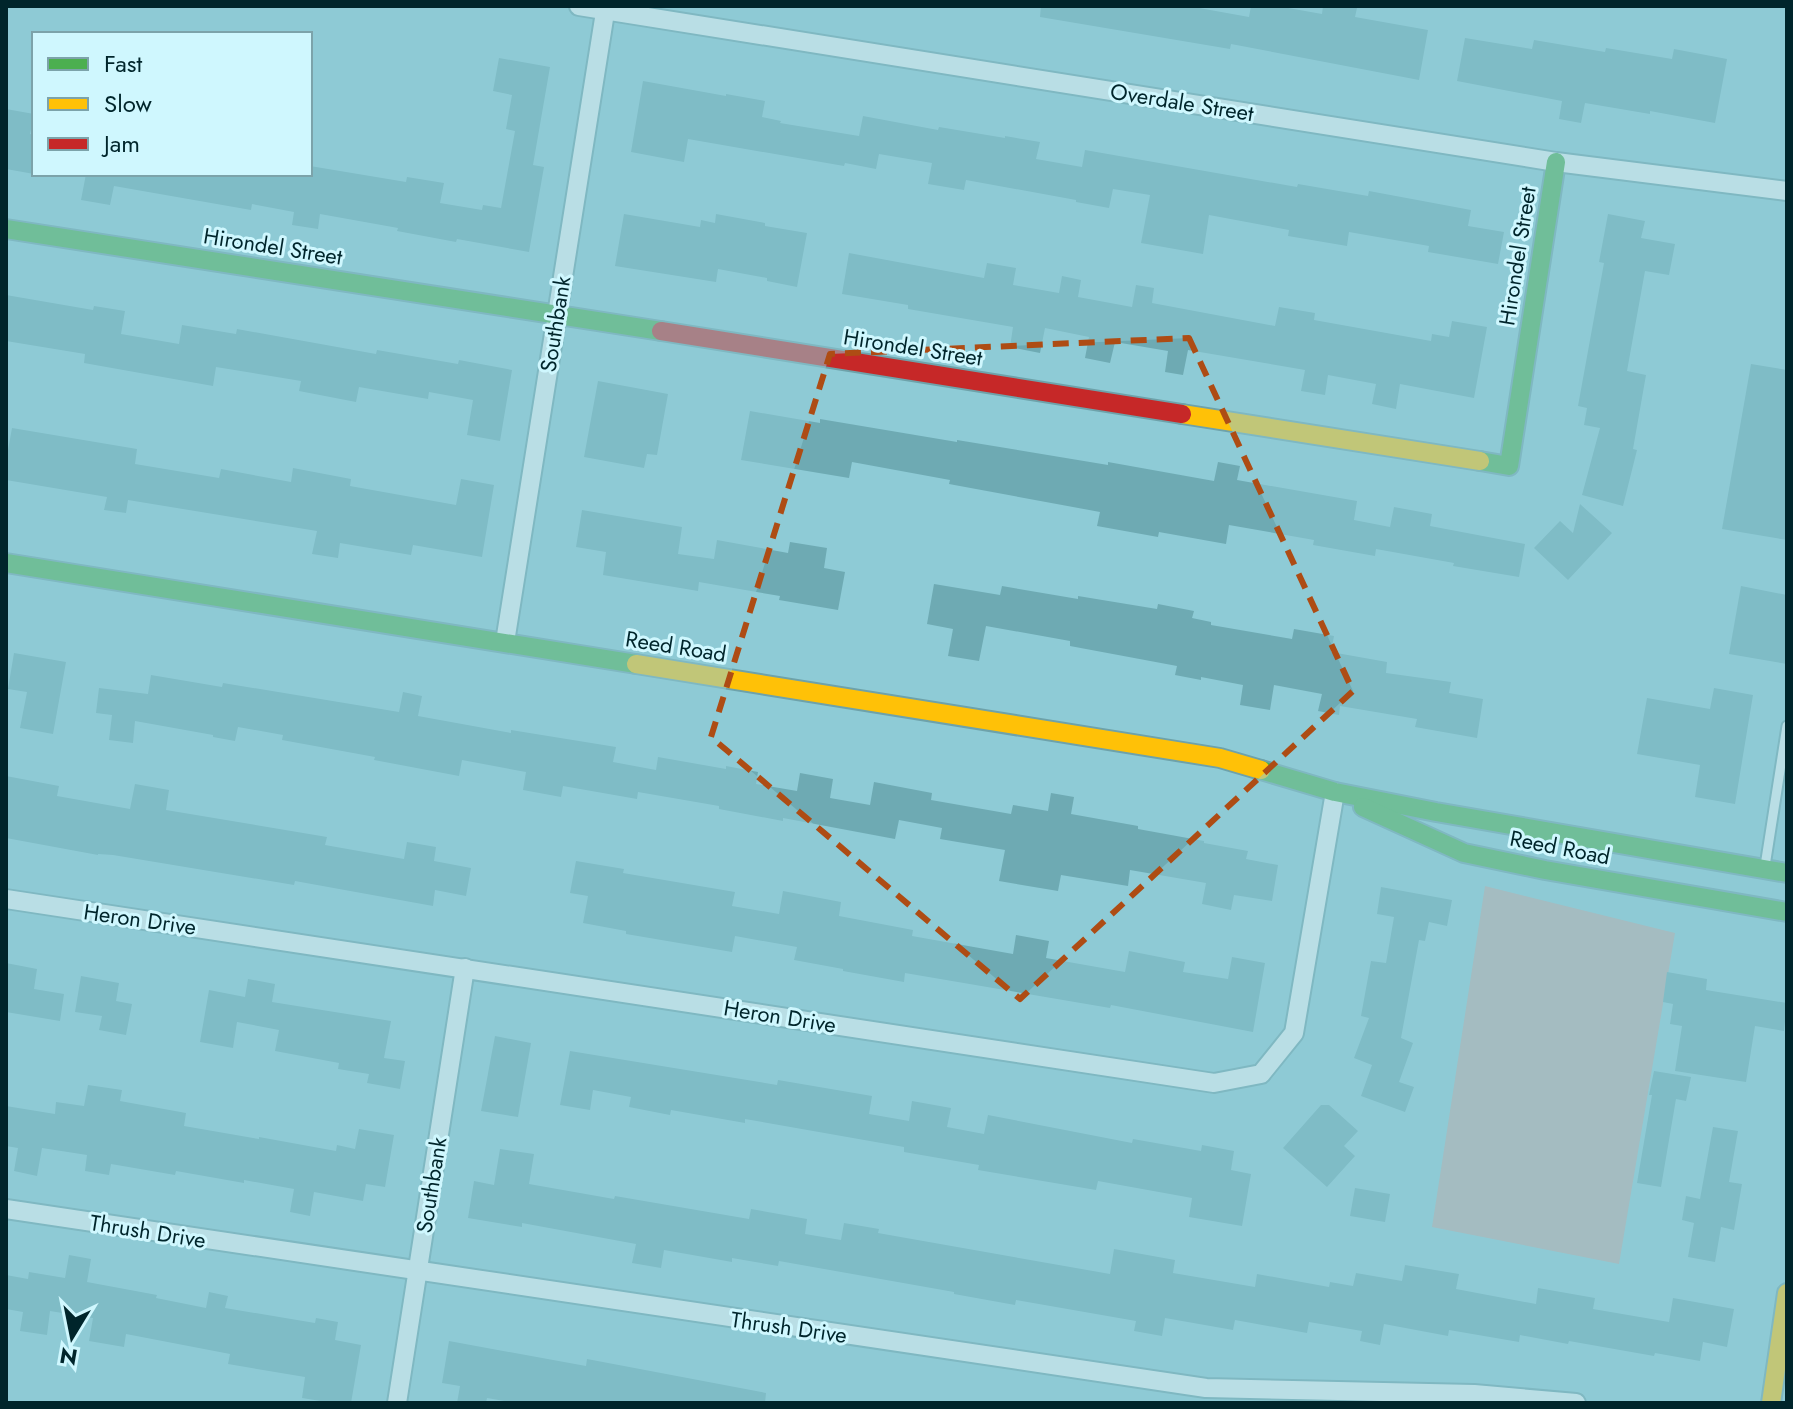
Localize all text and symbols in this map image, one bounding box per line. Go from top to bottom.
legend [32,32,312,176]
text: Fast [104,46,142,81]
street label: Overdale Street [1108,75,1257,129]
text: Slow [104,86,152,121]
text: Jam [101,126,140,161]
street label: Hirondel Street [1490,184,1544,328]
street label: Hirondel Street [201,219,345,273]
street label: Southbank [532,273,578,374]
street label: Hirondel Street [841,320,985,374]
street label: Reed Road [623,622,729,670]
street label: Reed Road [1507,822,1613,872]
street label: Heron Drive [82,895,198,943]
street label: Heron Drive [722,991,838,1041]
street label: Southbank [408,1134,454,1235]
street label: Thrush Drive [88,1206,208,1256]
north arrow [32,1297,112,1377]
street label: Thrush Drive [729,1303,849,1351]
text: N [57,1339,80,1374]

